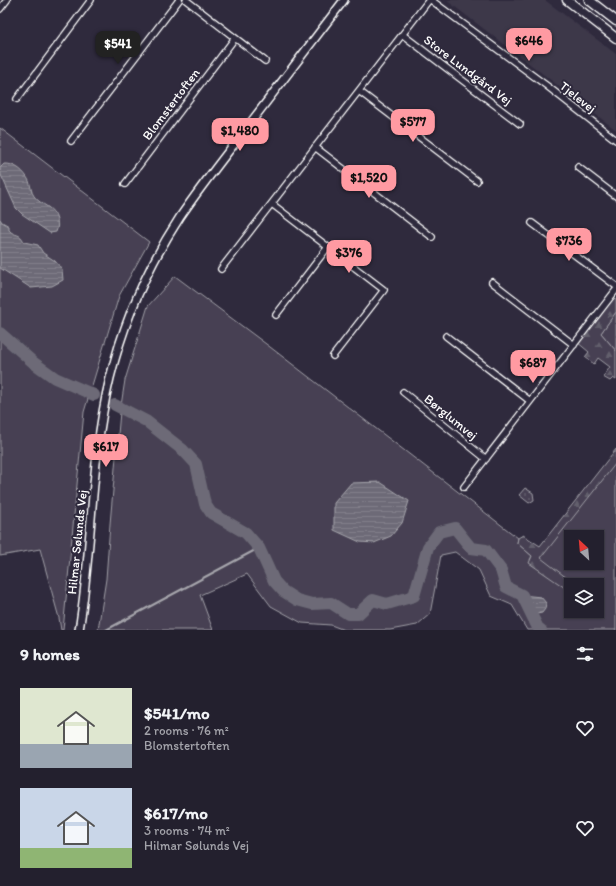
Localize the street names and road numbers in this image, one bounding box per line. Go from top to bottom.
street label: Store Lundgård Vej [421,32,515,108]
street label: Blomstertoften [139,65,203,143]
street label: Tjelevej [557,78,599,116]
street label: Børglumvej [421,391,481,443]
street label: Hilmar Sølunds Vej [64,489,90,595]

